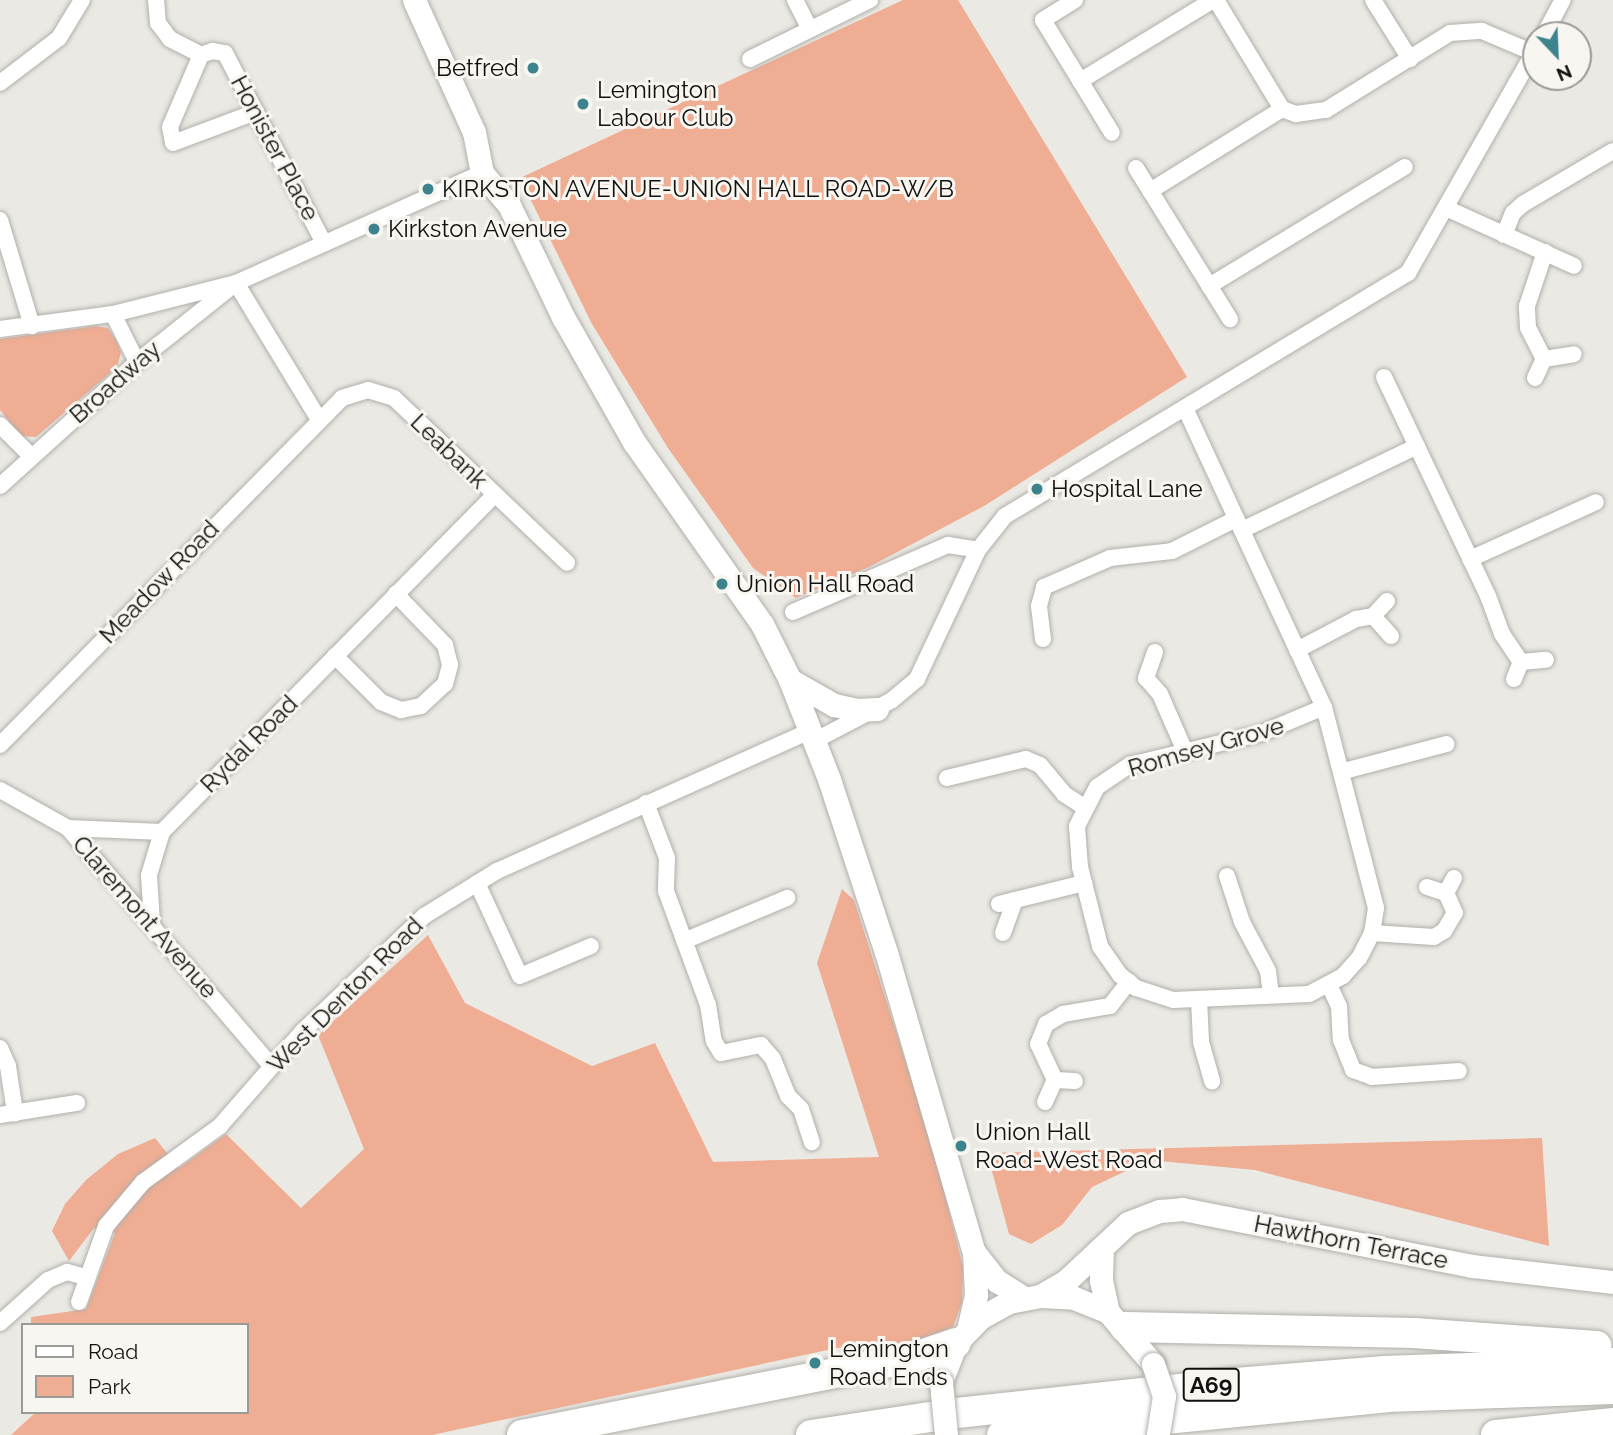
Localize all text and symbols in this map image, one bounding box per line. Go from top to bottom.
north arrow [1522,21,1592,91]
place label: Betfred [436,54,519,82]
marker: Betfred [525,60,541,76]
text: N [1553,61,1575,86]
street label: Honister Place [225,70,325,226]
place label: Lemington Labour Club [597,76,734,132]
marker: Lemington Labour Club [575,96,591,112]
place label: KIRKSTON AVENUE-UNION HALL ROAD-W/B [442,175,955,203]
marker: KIRKSTON AVENUE-UNION HALL ROAD-W/B [420,181,436,197]
place label: Kirkston Avenue [388,215,568,243]
marker: Kirkston Avenue [366,221,382,237]
street label: Broadway [64,335,166,429]
street label: Leabank [405,407,493,495]
place label: Hospital Lane [1051,475,1203,503]
marker: Hospital Lane [1029,481,1045,497]
street label: Meadow Road [93,514,225,650]
place label: Union Hall Road [736,570,915,598]
marker: Union Hall Road [714,576,730,592]
street label: Rydal Road [194,689,304,799]
street label: Romsey Grove [1124,711,1288,783]
street label: Claremont Avenue [66,830,224,1004]
street label: West Denton Road [261,911,429,1079]
place label: Union Hall Road-West Road [975,1118,1163,1174]
marker: Union Hall Road-West Road [953,1138,969,1154]
street label: Hawthorn Terrace [1251,1209,1451,1275]
legend [21,1323,248,1414]
place label: Lemington Road Ends [829,1335,949,1391]
text: Road [88,1339,138,1364]
marker: Lemington Road Ends [807,1355,823,1371]
road number: A69 [1181,1366,1241,1404]
text: Park [88,1374,131,1399]

